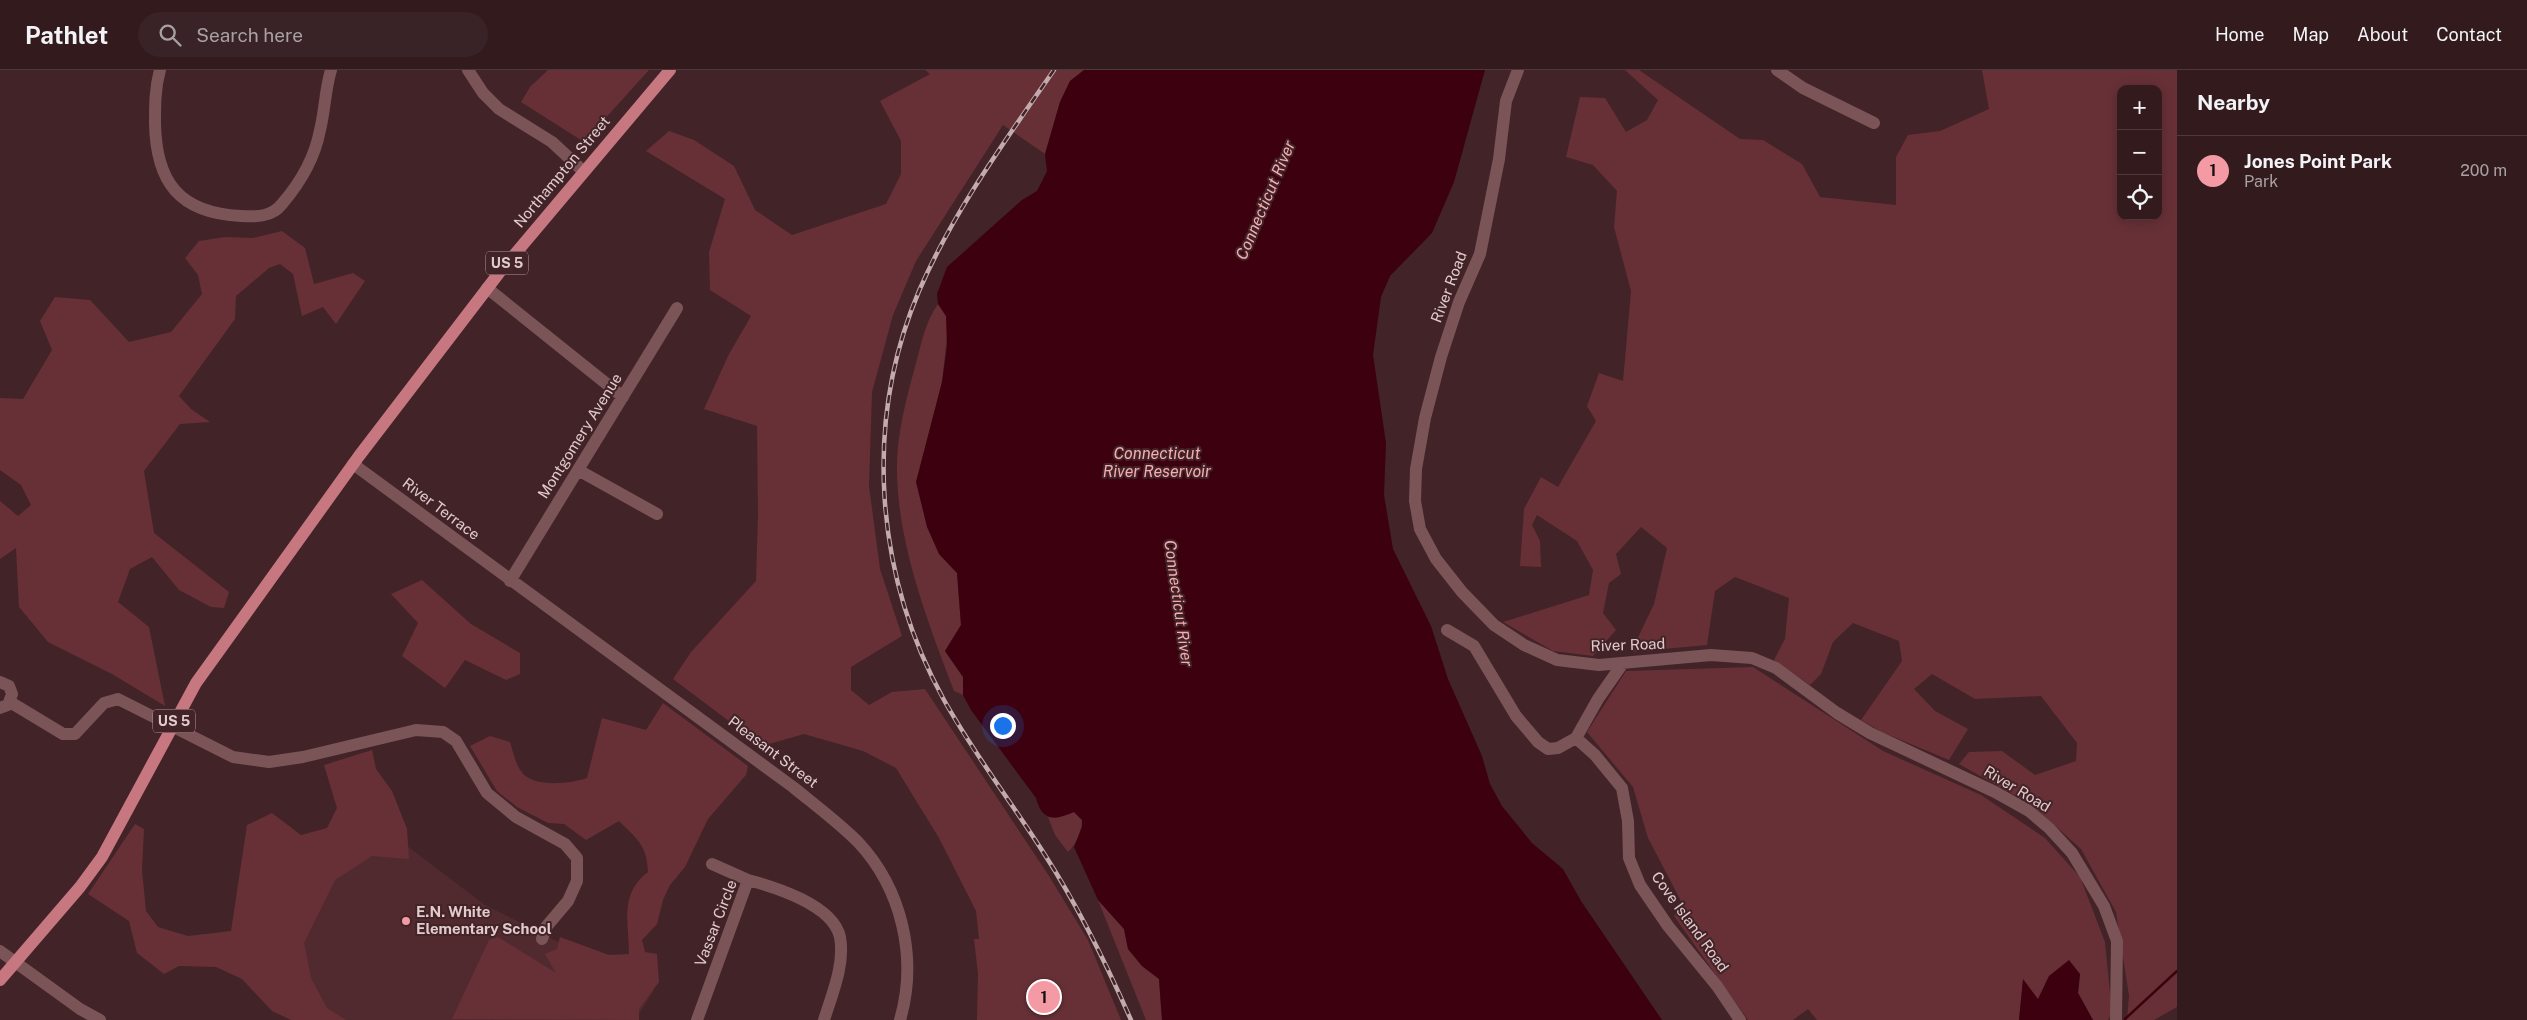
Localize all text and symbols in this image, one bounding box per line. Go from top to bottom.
search box [138,12,488,57]
text: Pathlet [25,21,108,49]
icon: search [156,21,184,49]
text: Search here [196,24,303,46]
text: Home [2215,24,2265,45]
text: Map [2293,24,2329,45]
text: About [2357,24,2408,45]
text: Contact [2436,24,2502,45]
map controls [2117,85,2162,220]
button: + [2117,85,2162,130]
text: Nearby [2197,90,2270,115]
street label: Northampton Street [510,113,613,231]
button: − [2117,130,2162,175]
water label: Connecticut River [1232,137,1300,263]
text: Jones Point Park [2244,150,2392,172]
text: 1 [2210,161,2216,180]
text: 200 m [2460,161,2507,180]
text: Park [2244,172,2278,191]
button: locate [2117,175,2162,220]
street label: River Road [1427,249,1470,325]
road number: US 5 [486,252,528,274]
street label: Montgomery Avenue [534,370,625,501]
water label: Connecticut River Reservoir [1103,444,1212,481]
street label: River Terrace [399,474,483,543]
water label: Connecticut River [1160,539,1197,669]
street label: River Road [1590,635,1666,654]
road number: US 5 [153,710,195,732]
street label: Pleasant Street [725,712,822,791]
your location [990,713,1016,739]
street label: River Road [1981,762,2054,815]
street label: Cove Island Road [1648,868,1732,975]
street label: Vassar Circle [691,877,740,968]
place label: E.N. White Elementary School [416,903,552,937]
marker: E.N. White Elementary School [400,915,412,927]
pin: 1 [1028,978,1060,1016]

